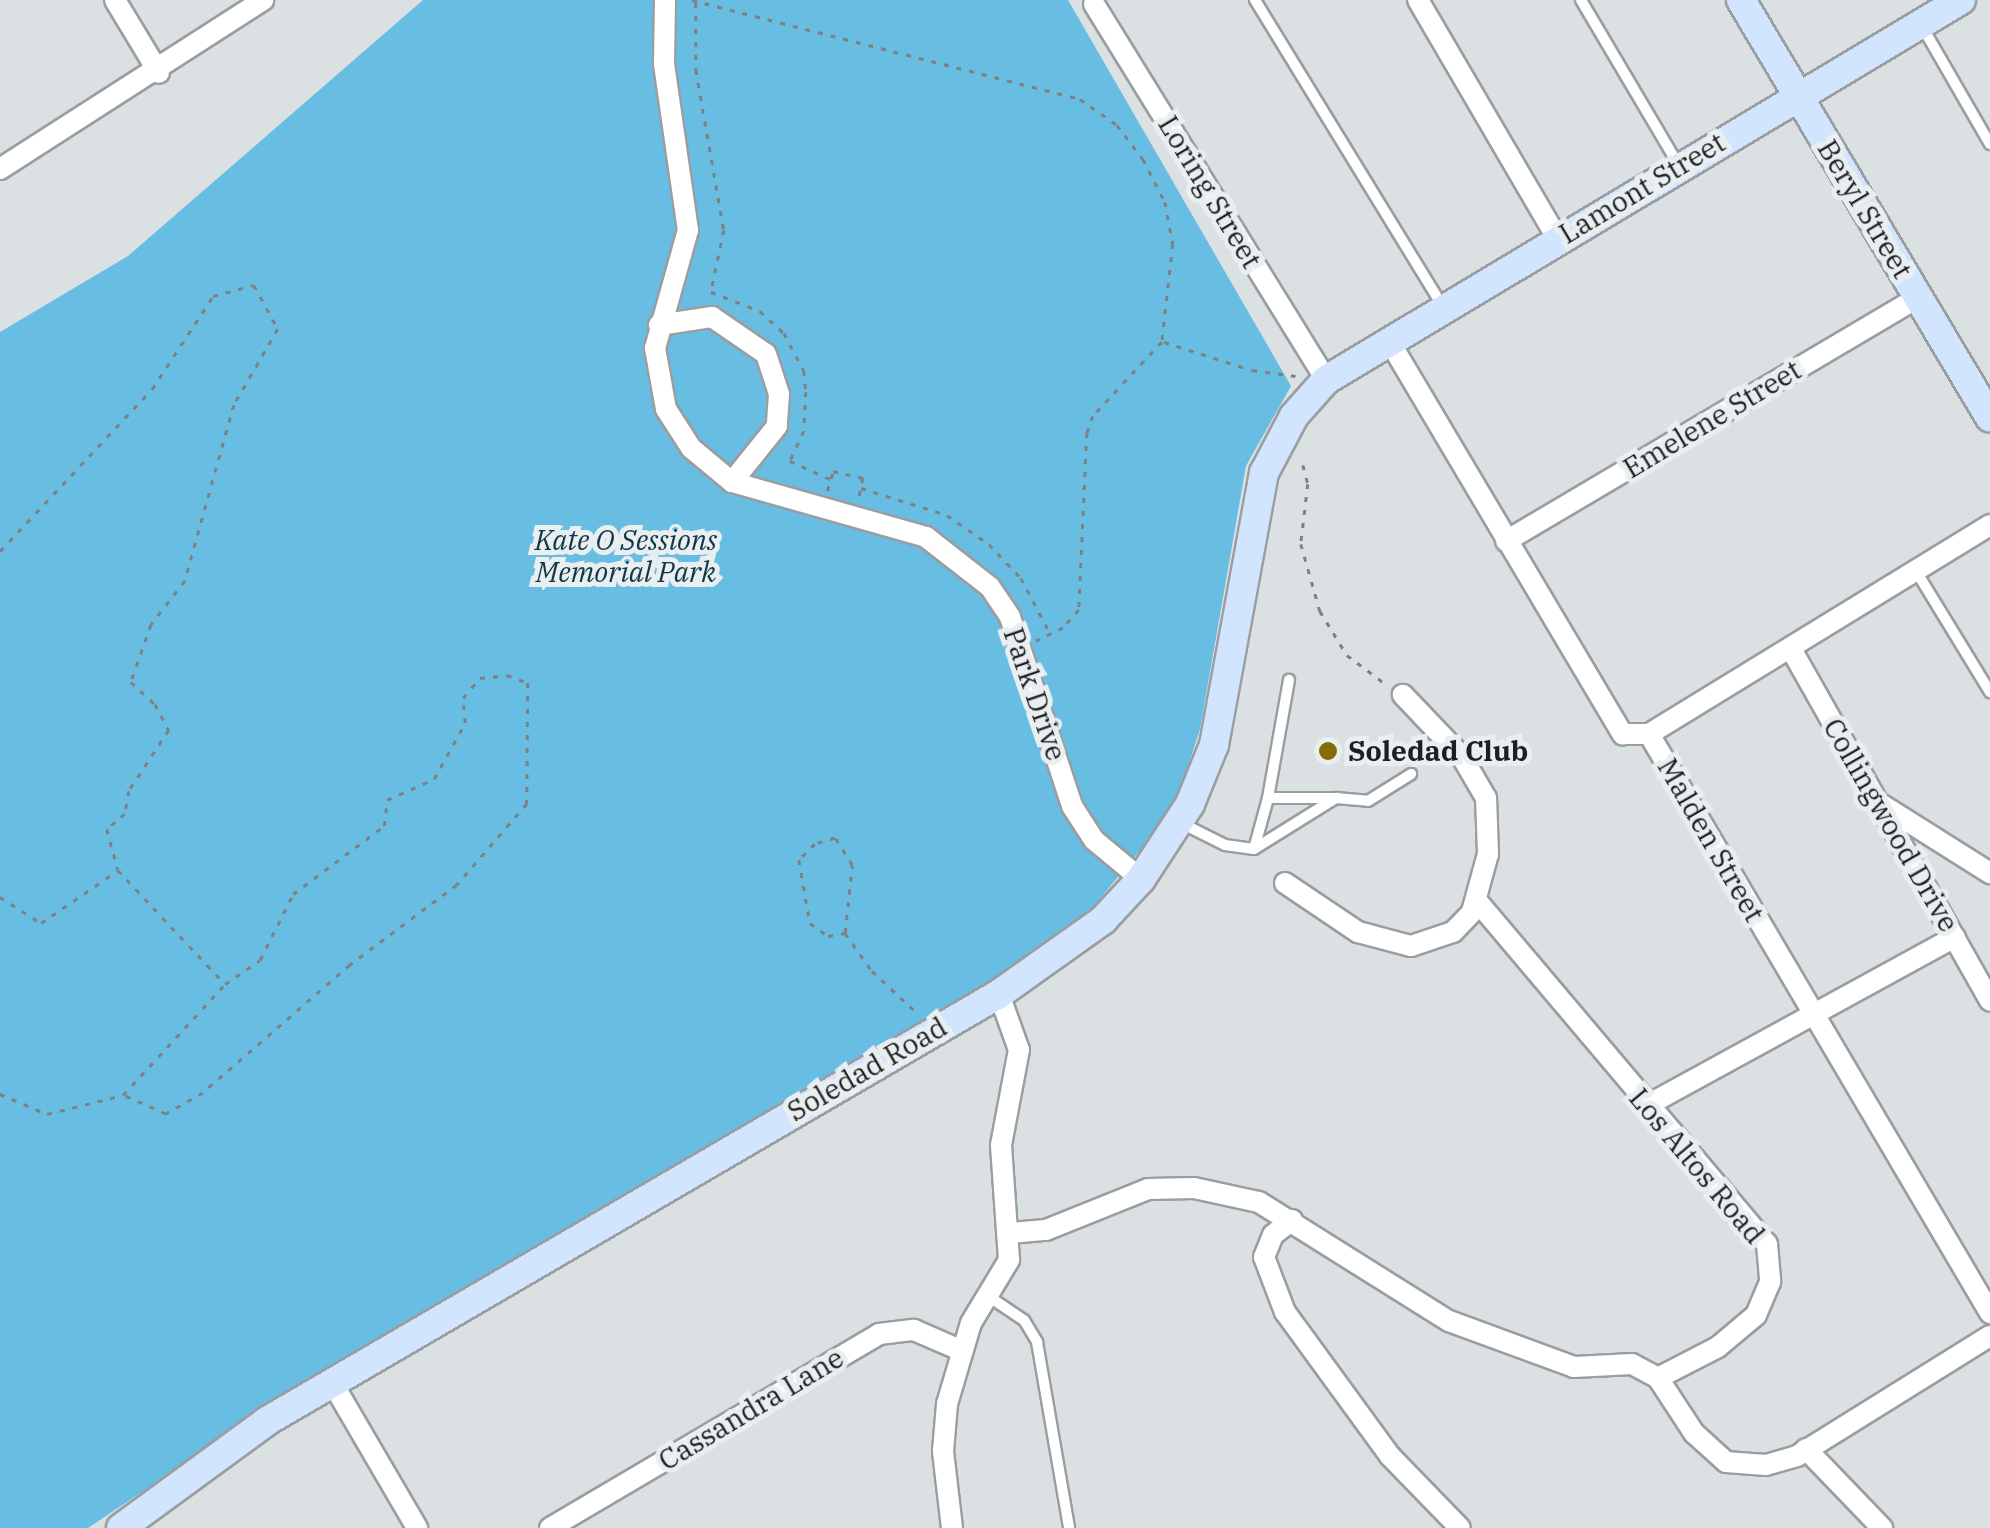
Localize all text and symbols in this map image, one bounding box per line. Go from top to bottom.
street label: Loring Street [1151,110,1269,274]
street label: Lamont Street [1553,125,1731,251]
street label: Beryl Street [1811,134,1919,284]
street label: Emelene Street [1617,353,1807,485]
park label: Kate O Sessions Memorial Park [535,523,717,589]
street label: Park Drive [997,623,1073,765]
street label: Collingwood Drive [1816,712,1966,938]
place label: Soledad Club [1348,734,1528,768]
marker: Soledad Club [1317,740,1339,762]
street label: Malden Street [1651,752,1771,928]
street label: Soledad Road [781,1010,953,1128]
street label: Los Altos Road [1622,1081,1772,1251]
street label: Cassandra Lane [653,1341,849,1477]

